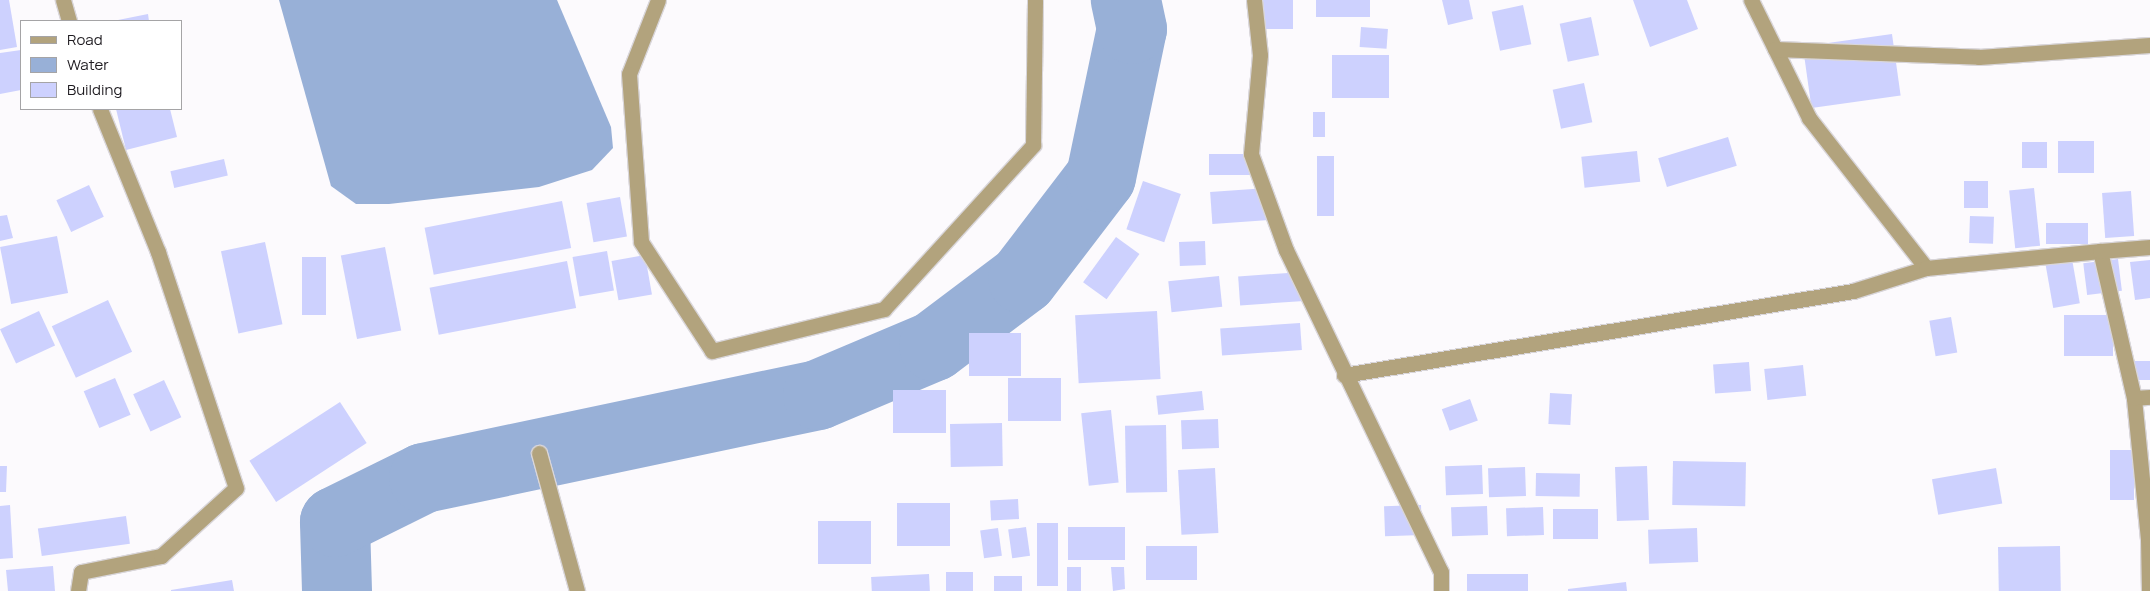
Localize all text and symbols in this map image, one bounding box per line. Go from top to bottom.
legend [20,20,182,110]
text: Road [67,29,103,50]
text: Water [67,54,109,75]
text: Building [67,79,122,100]

